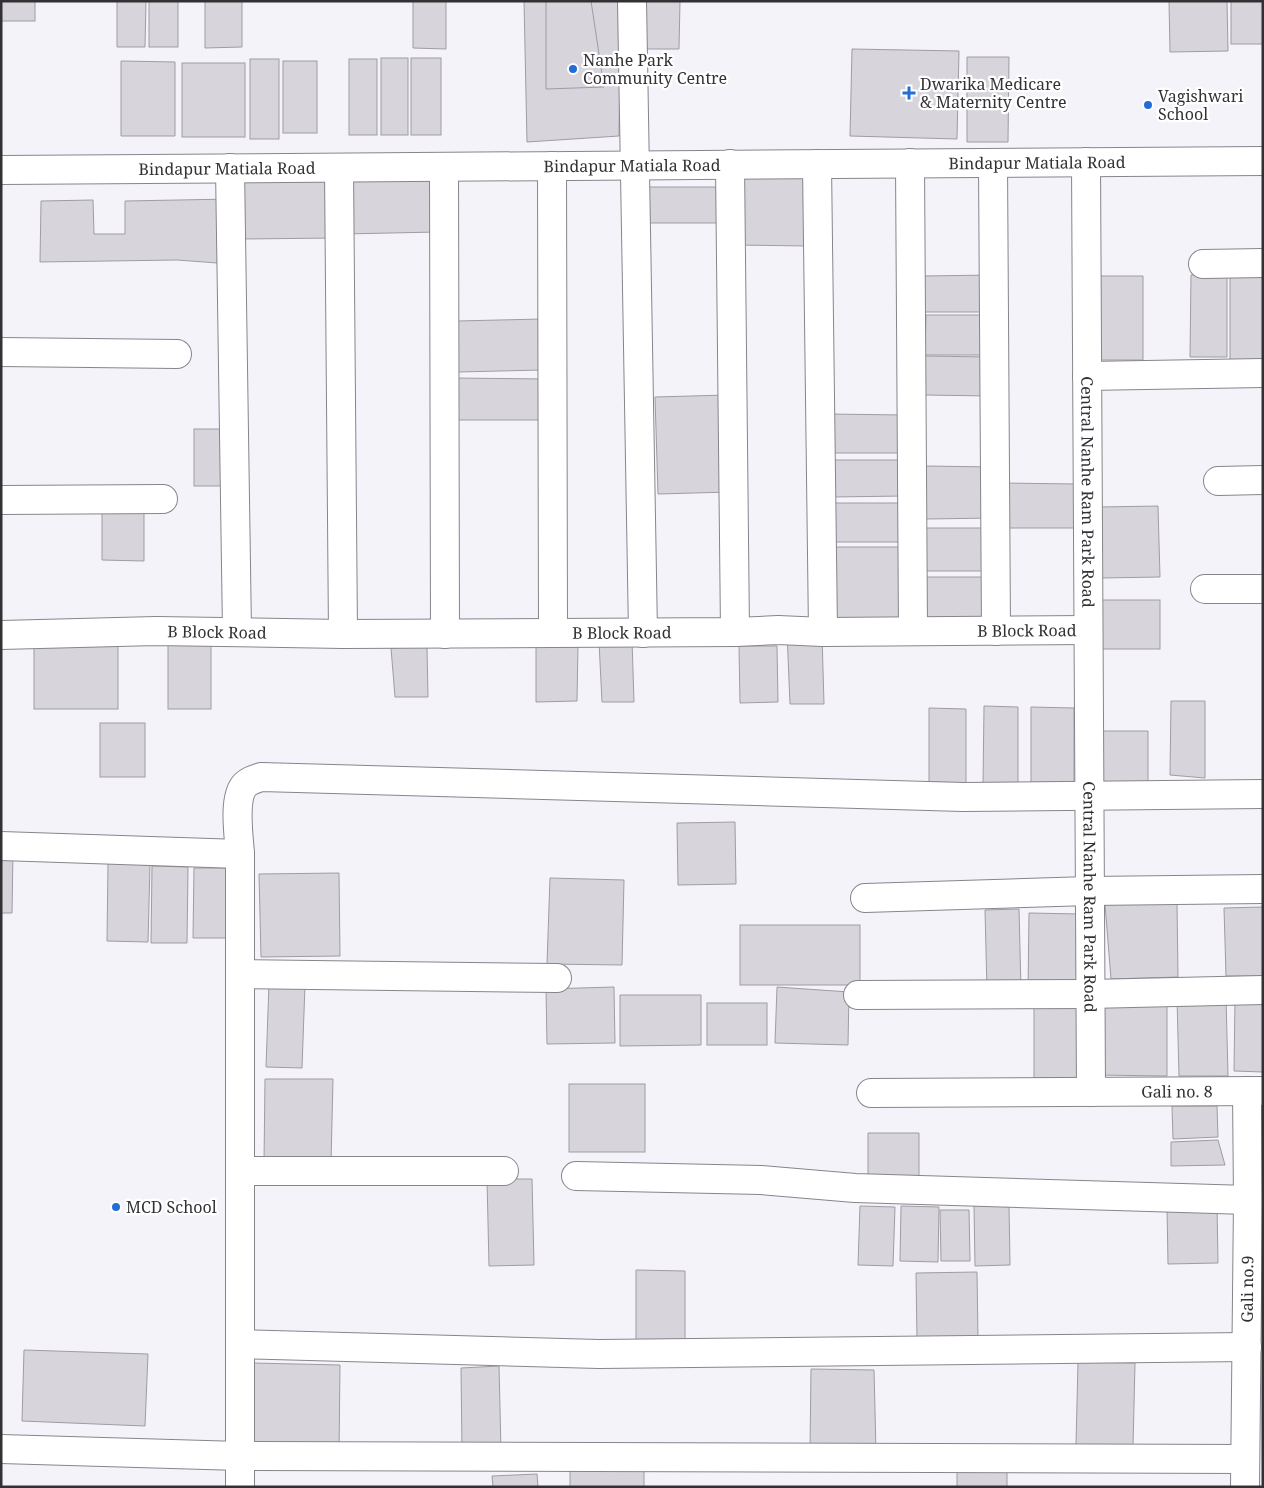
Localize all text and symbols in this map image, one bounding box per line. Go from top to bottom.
place label: Nanhe Park Community Centre [583,49,727,89]
marker: Nanhe Park Community Centre [567,63,579,75]
place label: Dwarika Medicare & Maternity Centre [920,73,1066,113]
place label: Vagishwari School [1158,85,1243,125]
marker: Dwarika Medicare & Maternity Centre [902,86,916,100]
marker: Vagishwari School [1142,99,1154,111]
street label: Bindapur Matiala Road [948,151,1126,174]
street label: Bindapur Matiala Road [543,154,721,177]
street label: Bindapur Matiala Road [138,157,316,180]
street label: Central Nanhe Ram Park Road [1076,376,1099,608]
street label: B Block Road [977,619,1077,642]
street label: B Block Road [167,620,267,644]
street label: B Block Road [572,621,672,644]
street label: Central Nanhe Ram Park Road [1078,781,1102,1013]
street label: Gali no. 8 [1141,1080,1213,1103]
place label: MCD School [126,1196,217,1218]
marker: MCD School [110,1201,122,1213]
street label: Gali no.9 [1236,1255,1258,1323]

